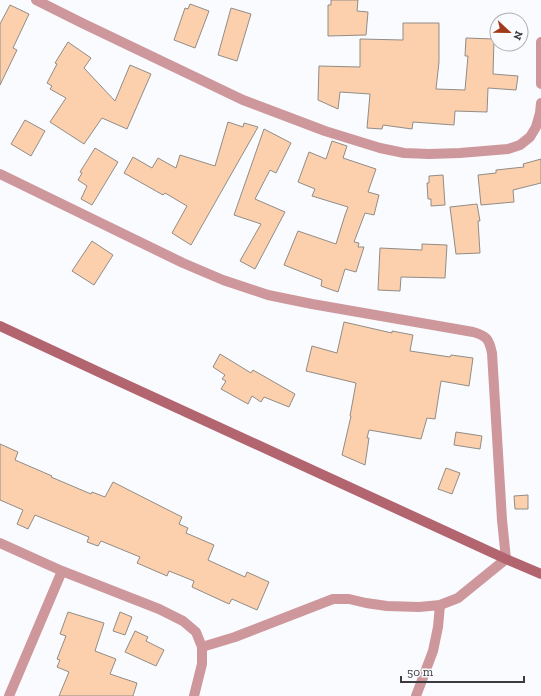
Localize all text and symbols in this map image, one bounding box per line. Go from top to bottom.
north arrow [489,12,529,52]
text: N [510,29,525,42]
scale bar [401,658,524,684]
text: 50 m [407,665,434,679]

